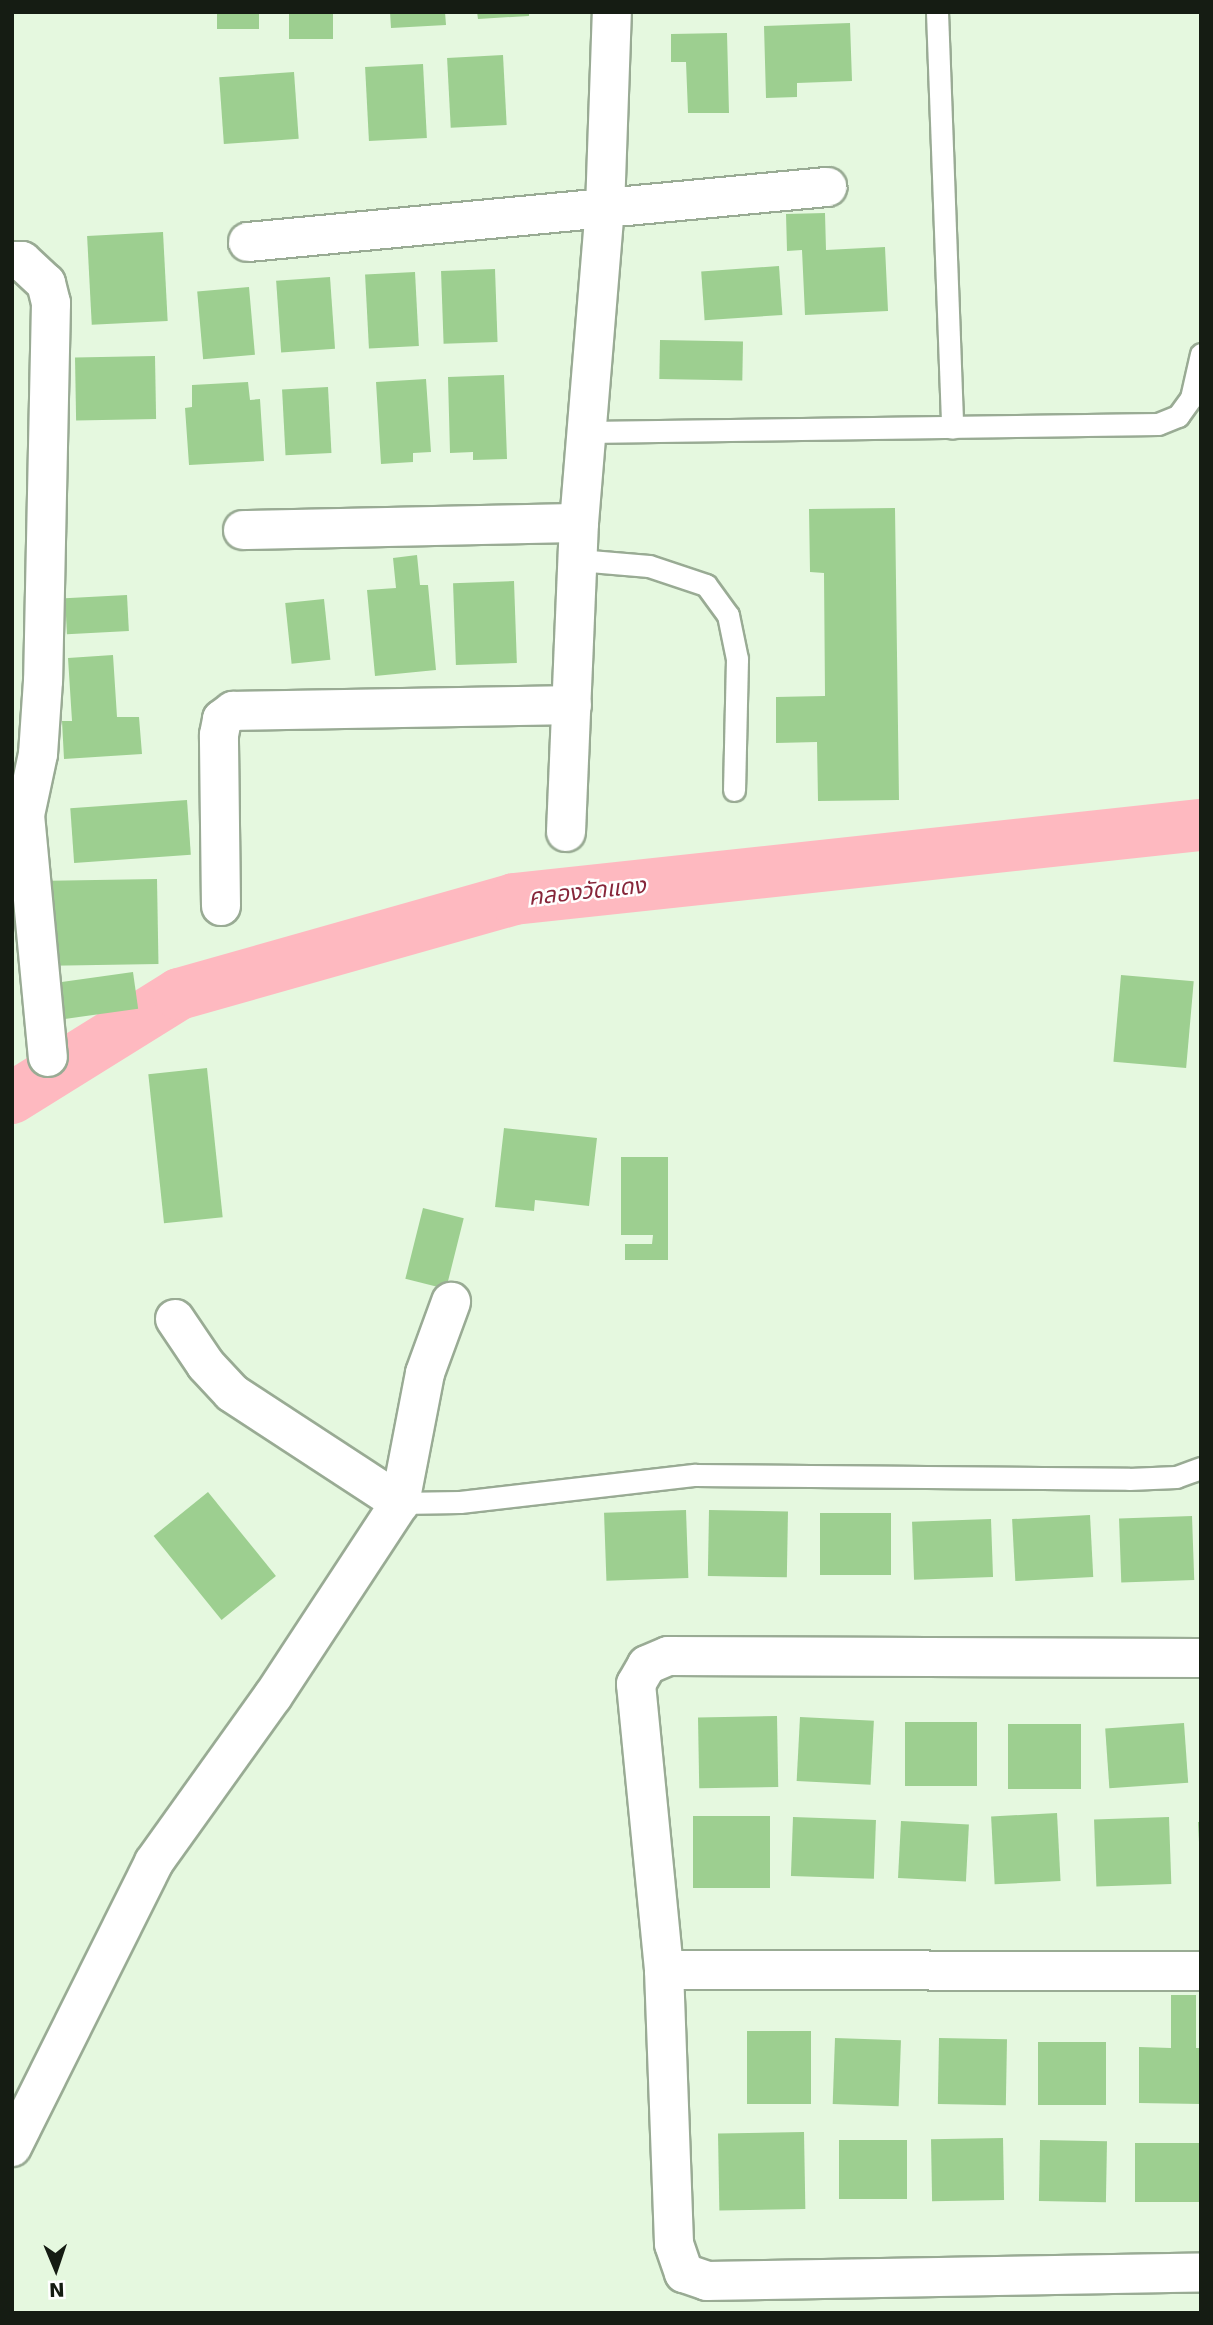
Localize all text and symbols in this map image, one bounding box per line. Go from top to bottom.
water label: คลองวัดแดง [527,871,647,911]
north arrow [21,2234,91,2304]
text: N [48,2279,65,2301]

